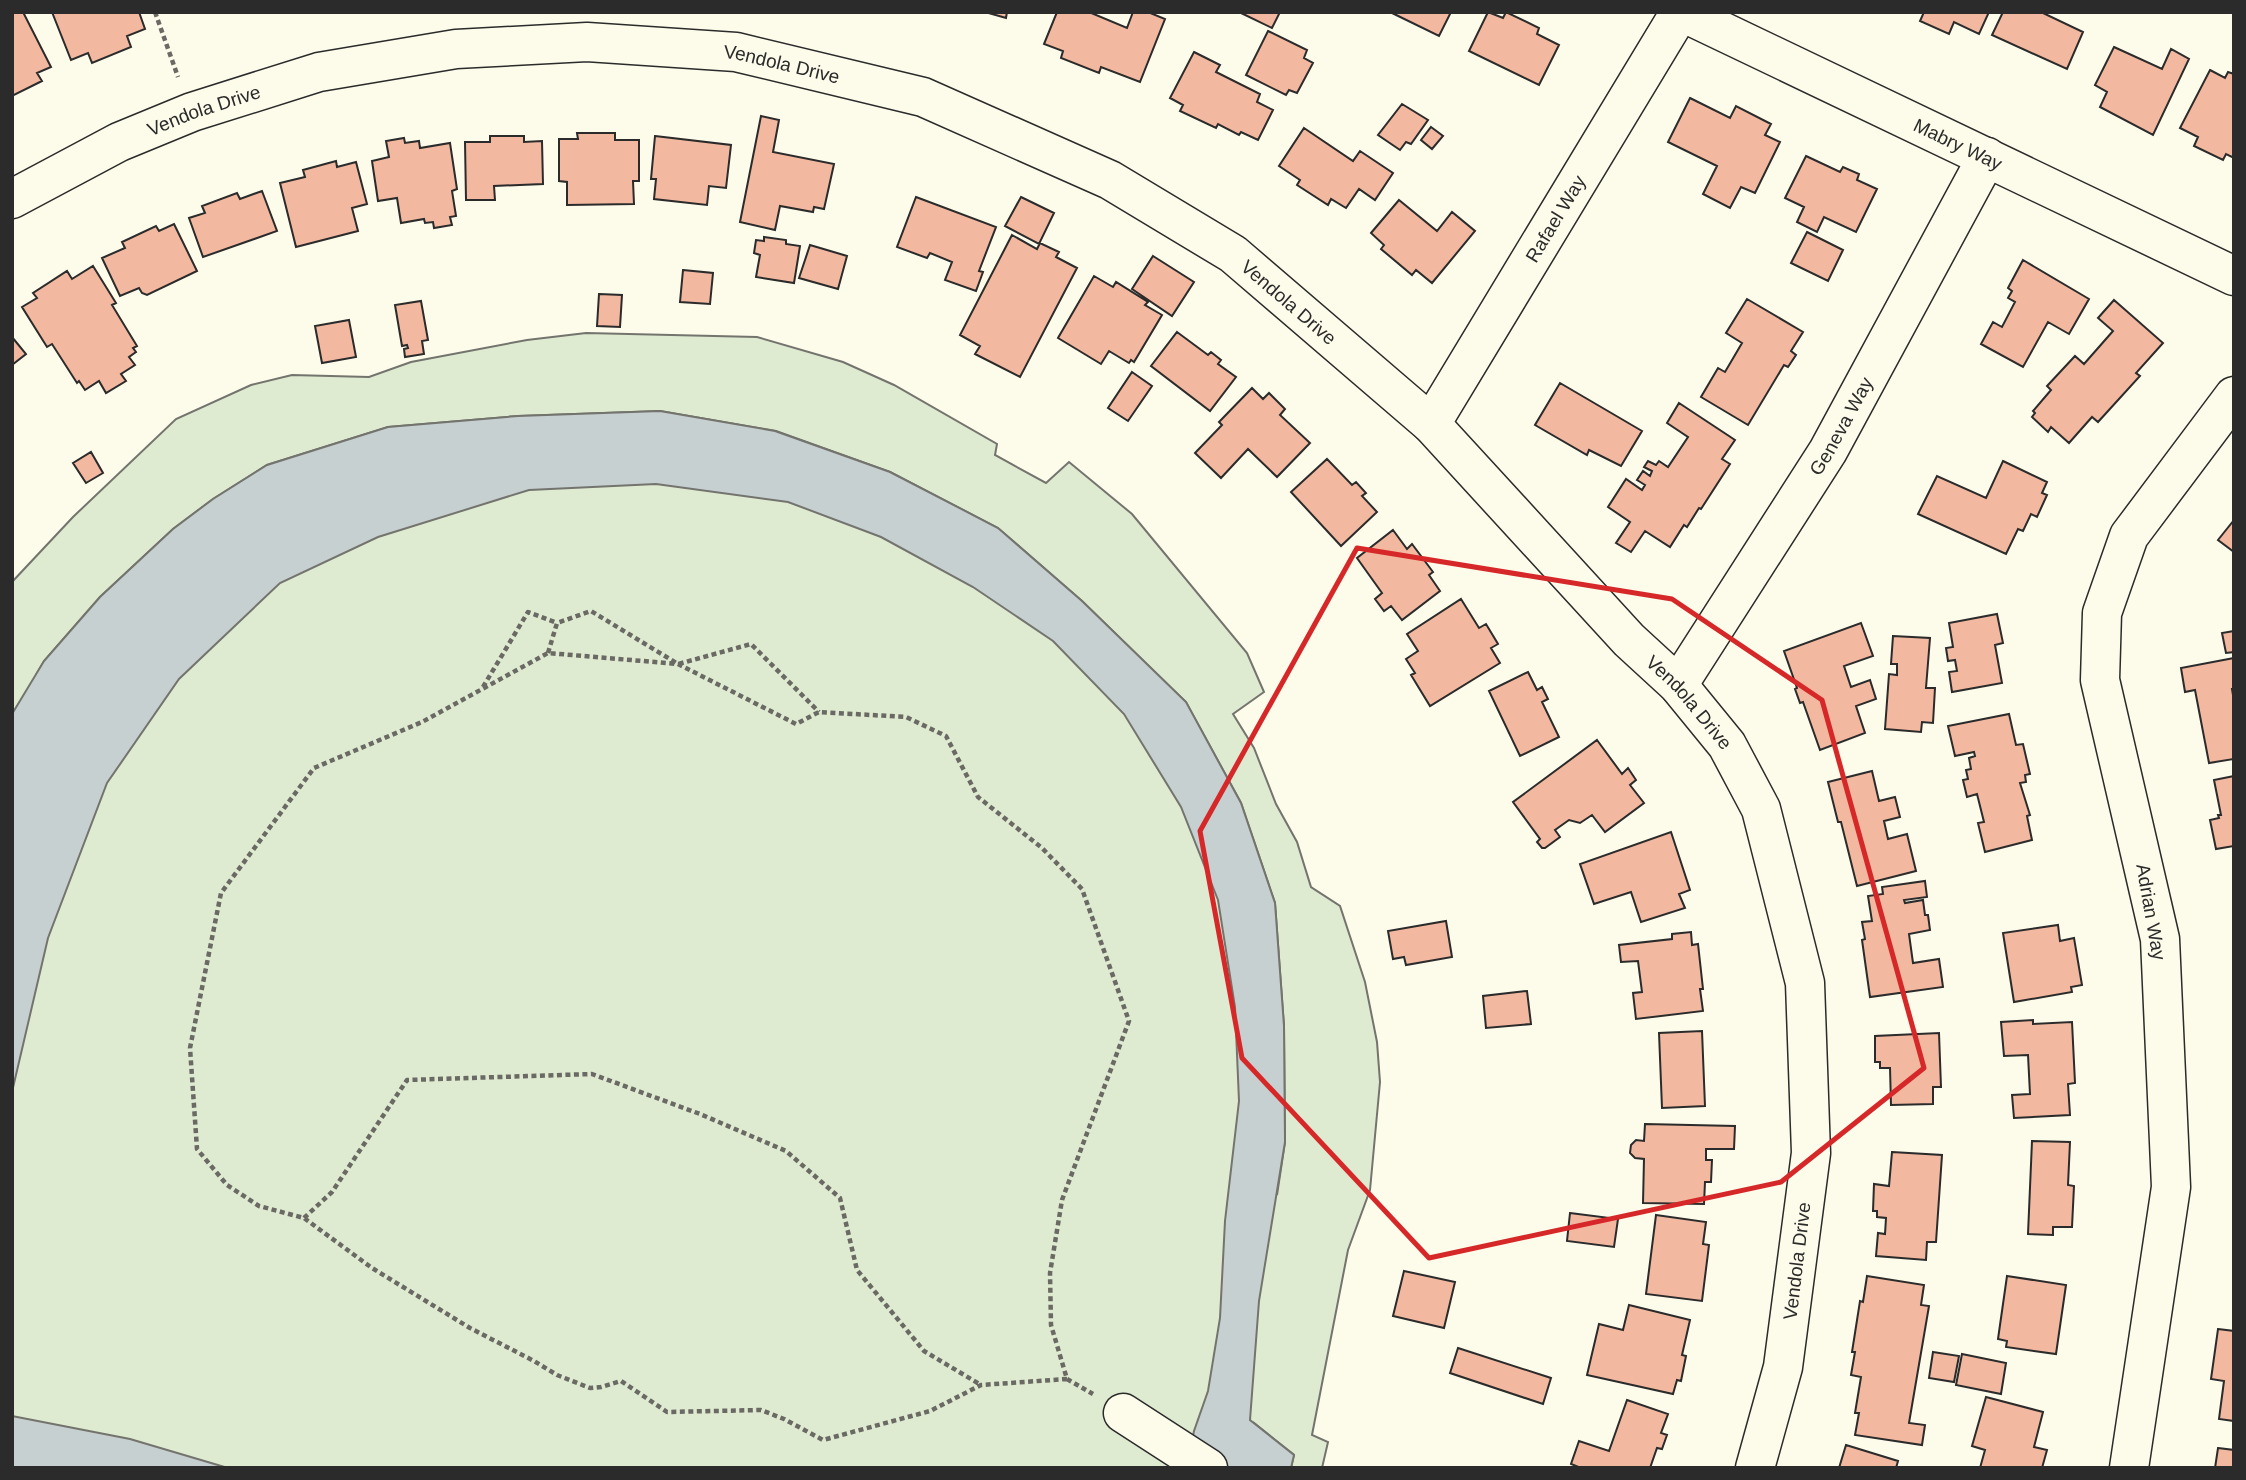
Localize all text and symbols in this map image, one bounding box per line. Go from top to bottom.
street label: Vendola Drive [723,41,842,87]
street label: Vendola Drive [144,81,263,140]
street label: Mabry Way [1910,114,2006,174]
street label: Rafael Way [1521,171,1590,266]
street label: Vendola Drive [1237,256,1341,349]
street label: Geneva Way [1805,373,1877,479]
street label: Vendola Drive [1642,651,1736,753]
street label: Adrian Way [2132,862,2170,962]
street label: Vendola Drive [1779,1201,1815,1321]

